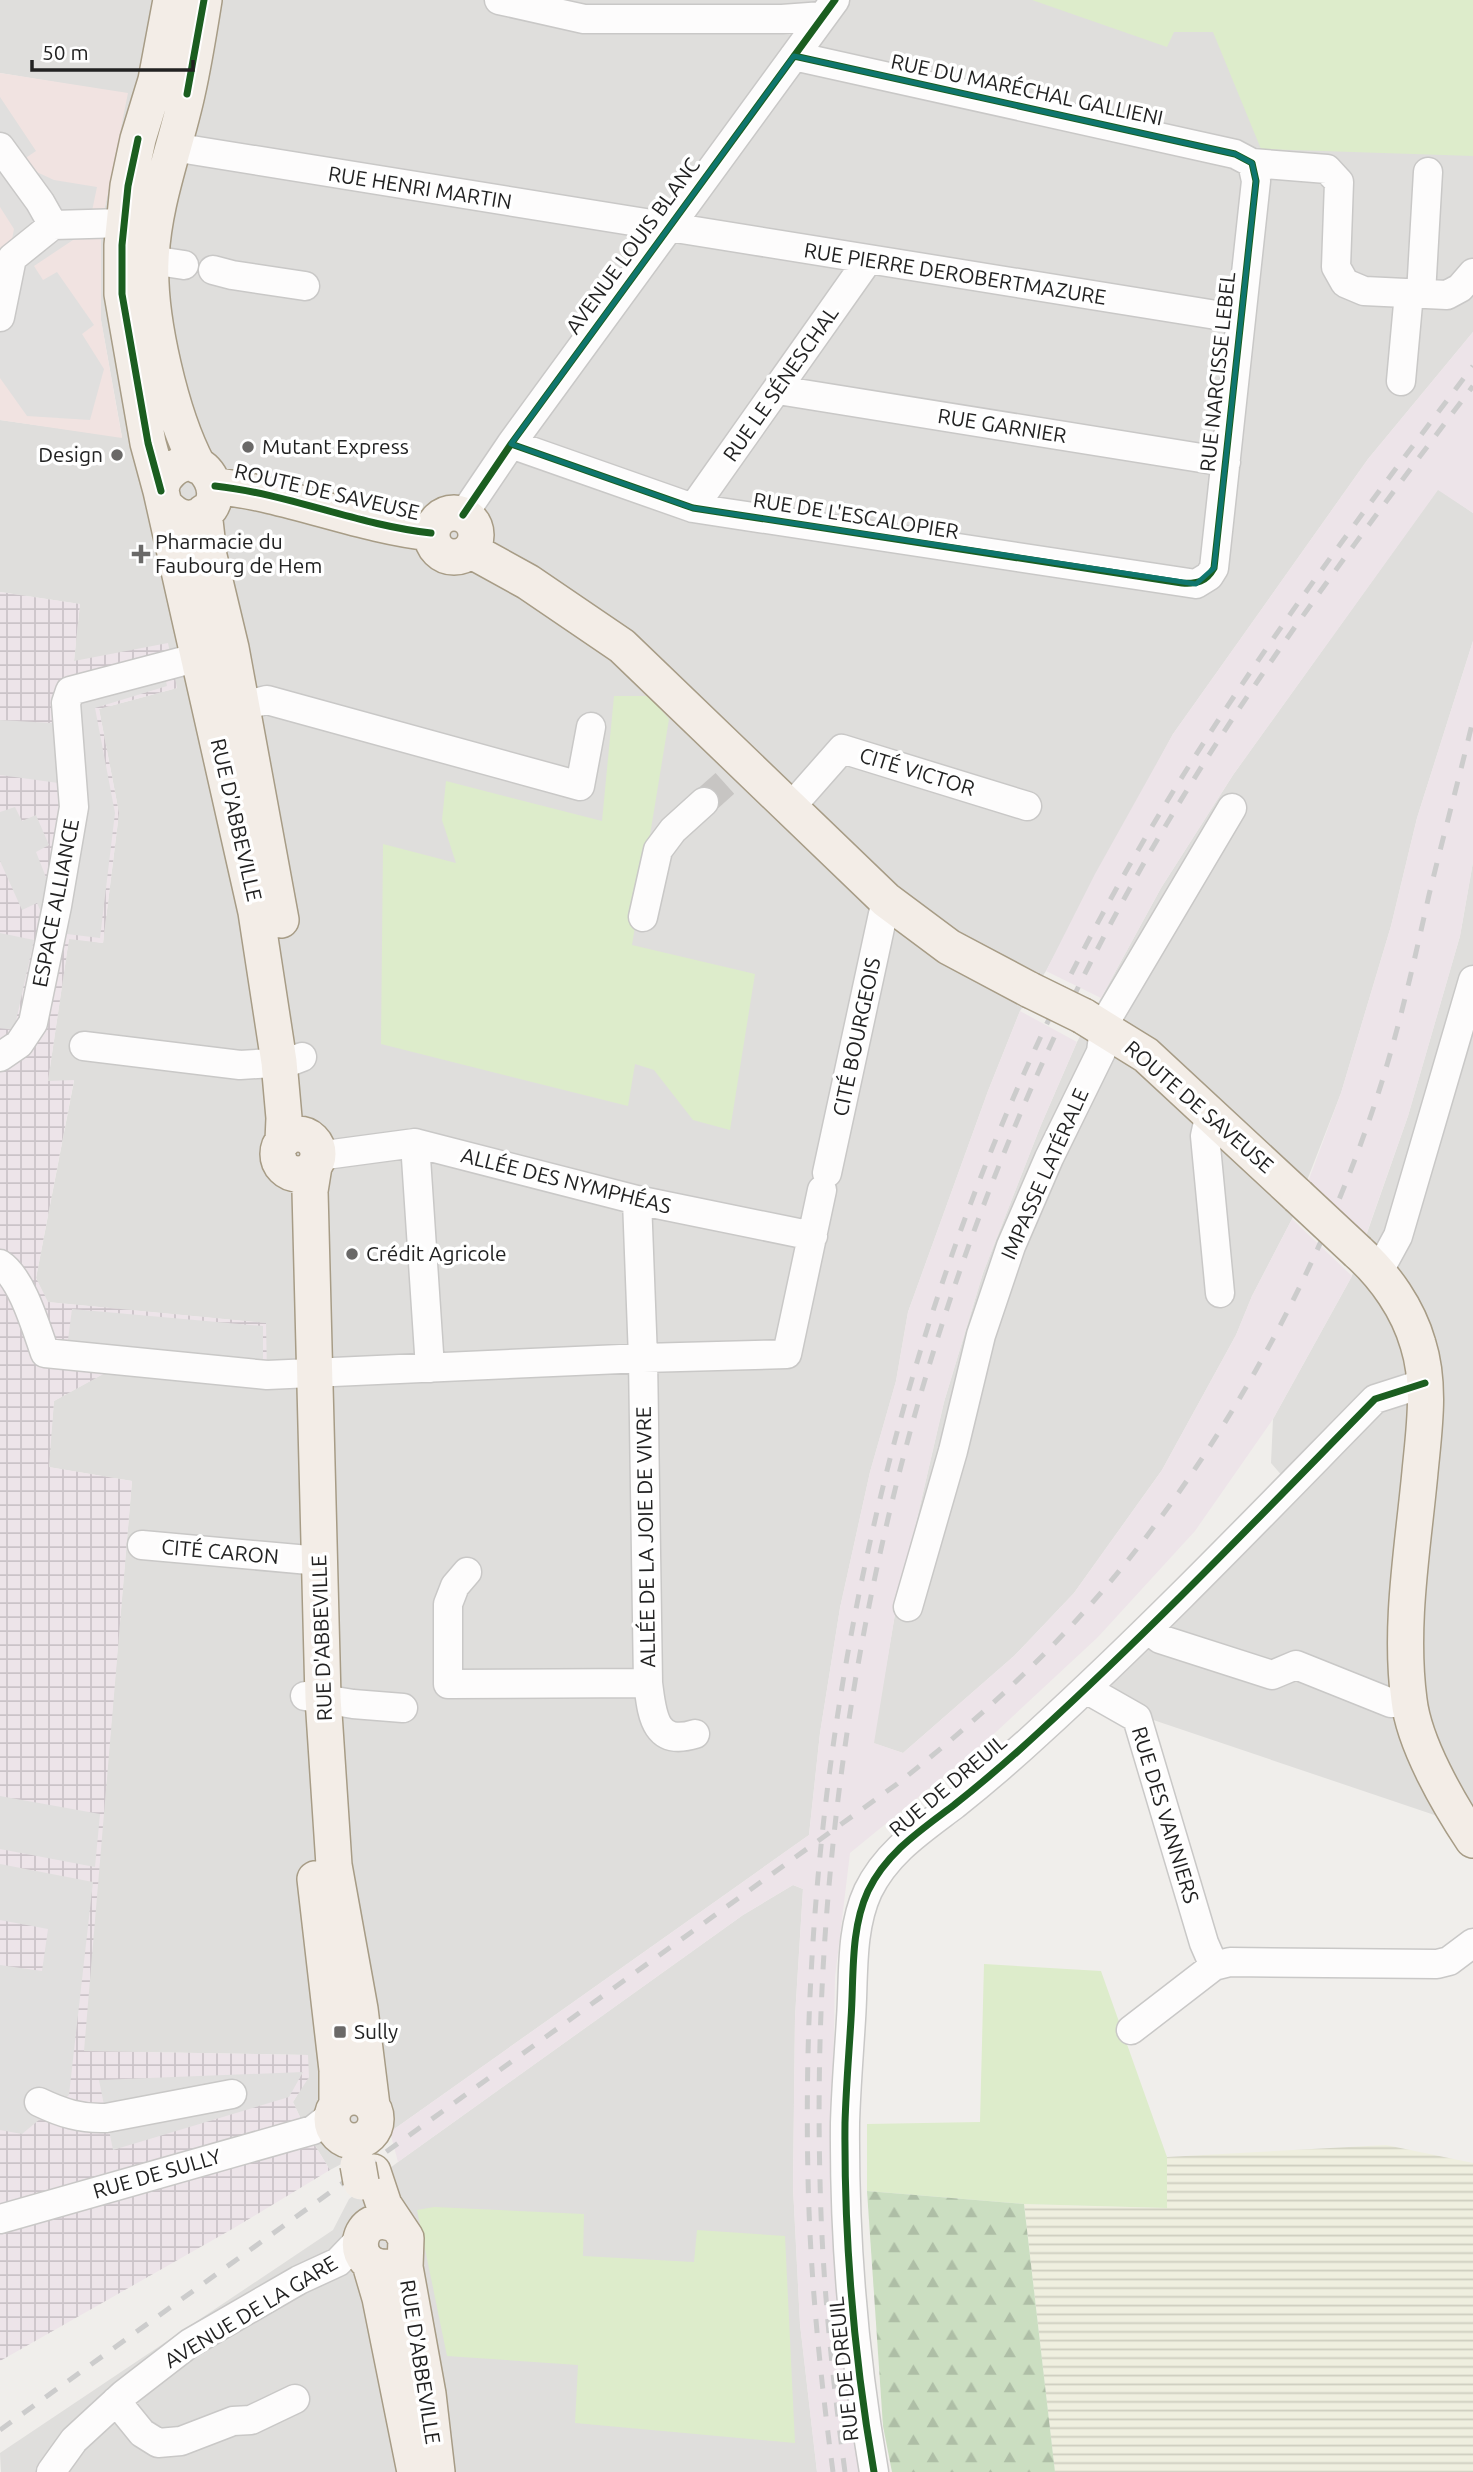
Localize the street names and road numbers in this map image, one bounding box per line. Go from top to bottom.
street label: RUE DU MARÉCHAL GALLIENI [889,48,1165,130]
street label: AVENUE LOUIS BLANC [560,153,704,338]
street label: RUE HENRI MARTIN [327,161,514,213]
street label: RUE PIERRE DEROBERTMAZURE [802,237,1108,309]
street label: RUE NARCISSE LEBEL [1195,271,1239,473]
street label: RUE LE SÉNESCHAL [718,301,843,466]
street label: RUE GARNIER [936,403,1068,447]
street label: ROUTE DE SAVEUSE [232,458,422,524]
street label: RUE DE L'ESCALOPIER [752,487,961,543]
street label: RUE D'ABBEVILLE [207,736,267,903]
street label: CITÉ VICTOR [857,742,978,800]
street label: ESPACE ALLIANCE [27,817,83,989]
street label: CITÉ BOURGEOIS [828,955,885,1118]
street label: ROUTE DE SAVEUSE [1120,1035,1279,1177]
street label: IMPASSE LATÉRALE [996,1084,1093,1263]
street label: ALLÉE DES NYMPHÉAS [459,1142,674,1218]
street label: ALLÉE DE LA JOIE DE VIVRE [631,1406,659,1668]
street label: CITÉ CARON [160,1534,280,1568]
street label: RUE D'ABBEVILLE [306,1555,336,1722]
street label: RUE DES VANNIERS [1128,1723,1204,1906]
street label: RUE DE DREUIL [884,1729,1011,1841]
street label: RUE DE SULLY [90,2143,224,2203]
street label: AVENUE DE LA GARE [160,2250,341,2372]
street label: RUE D'ABBEVILLE [396,2278,446,2446]
street label: RUE DE DREUIL [823,2295,863,2443]

